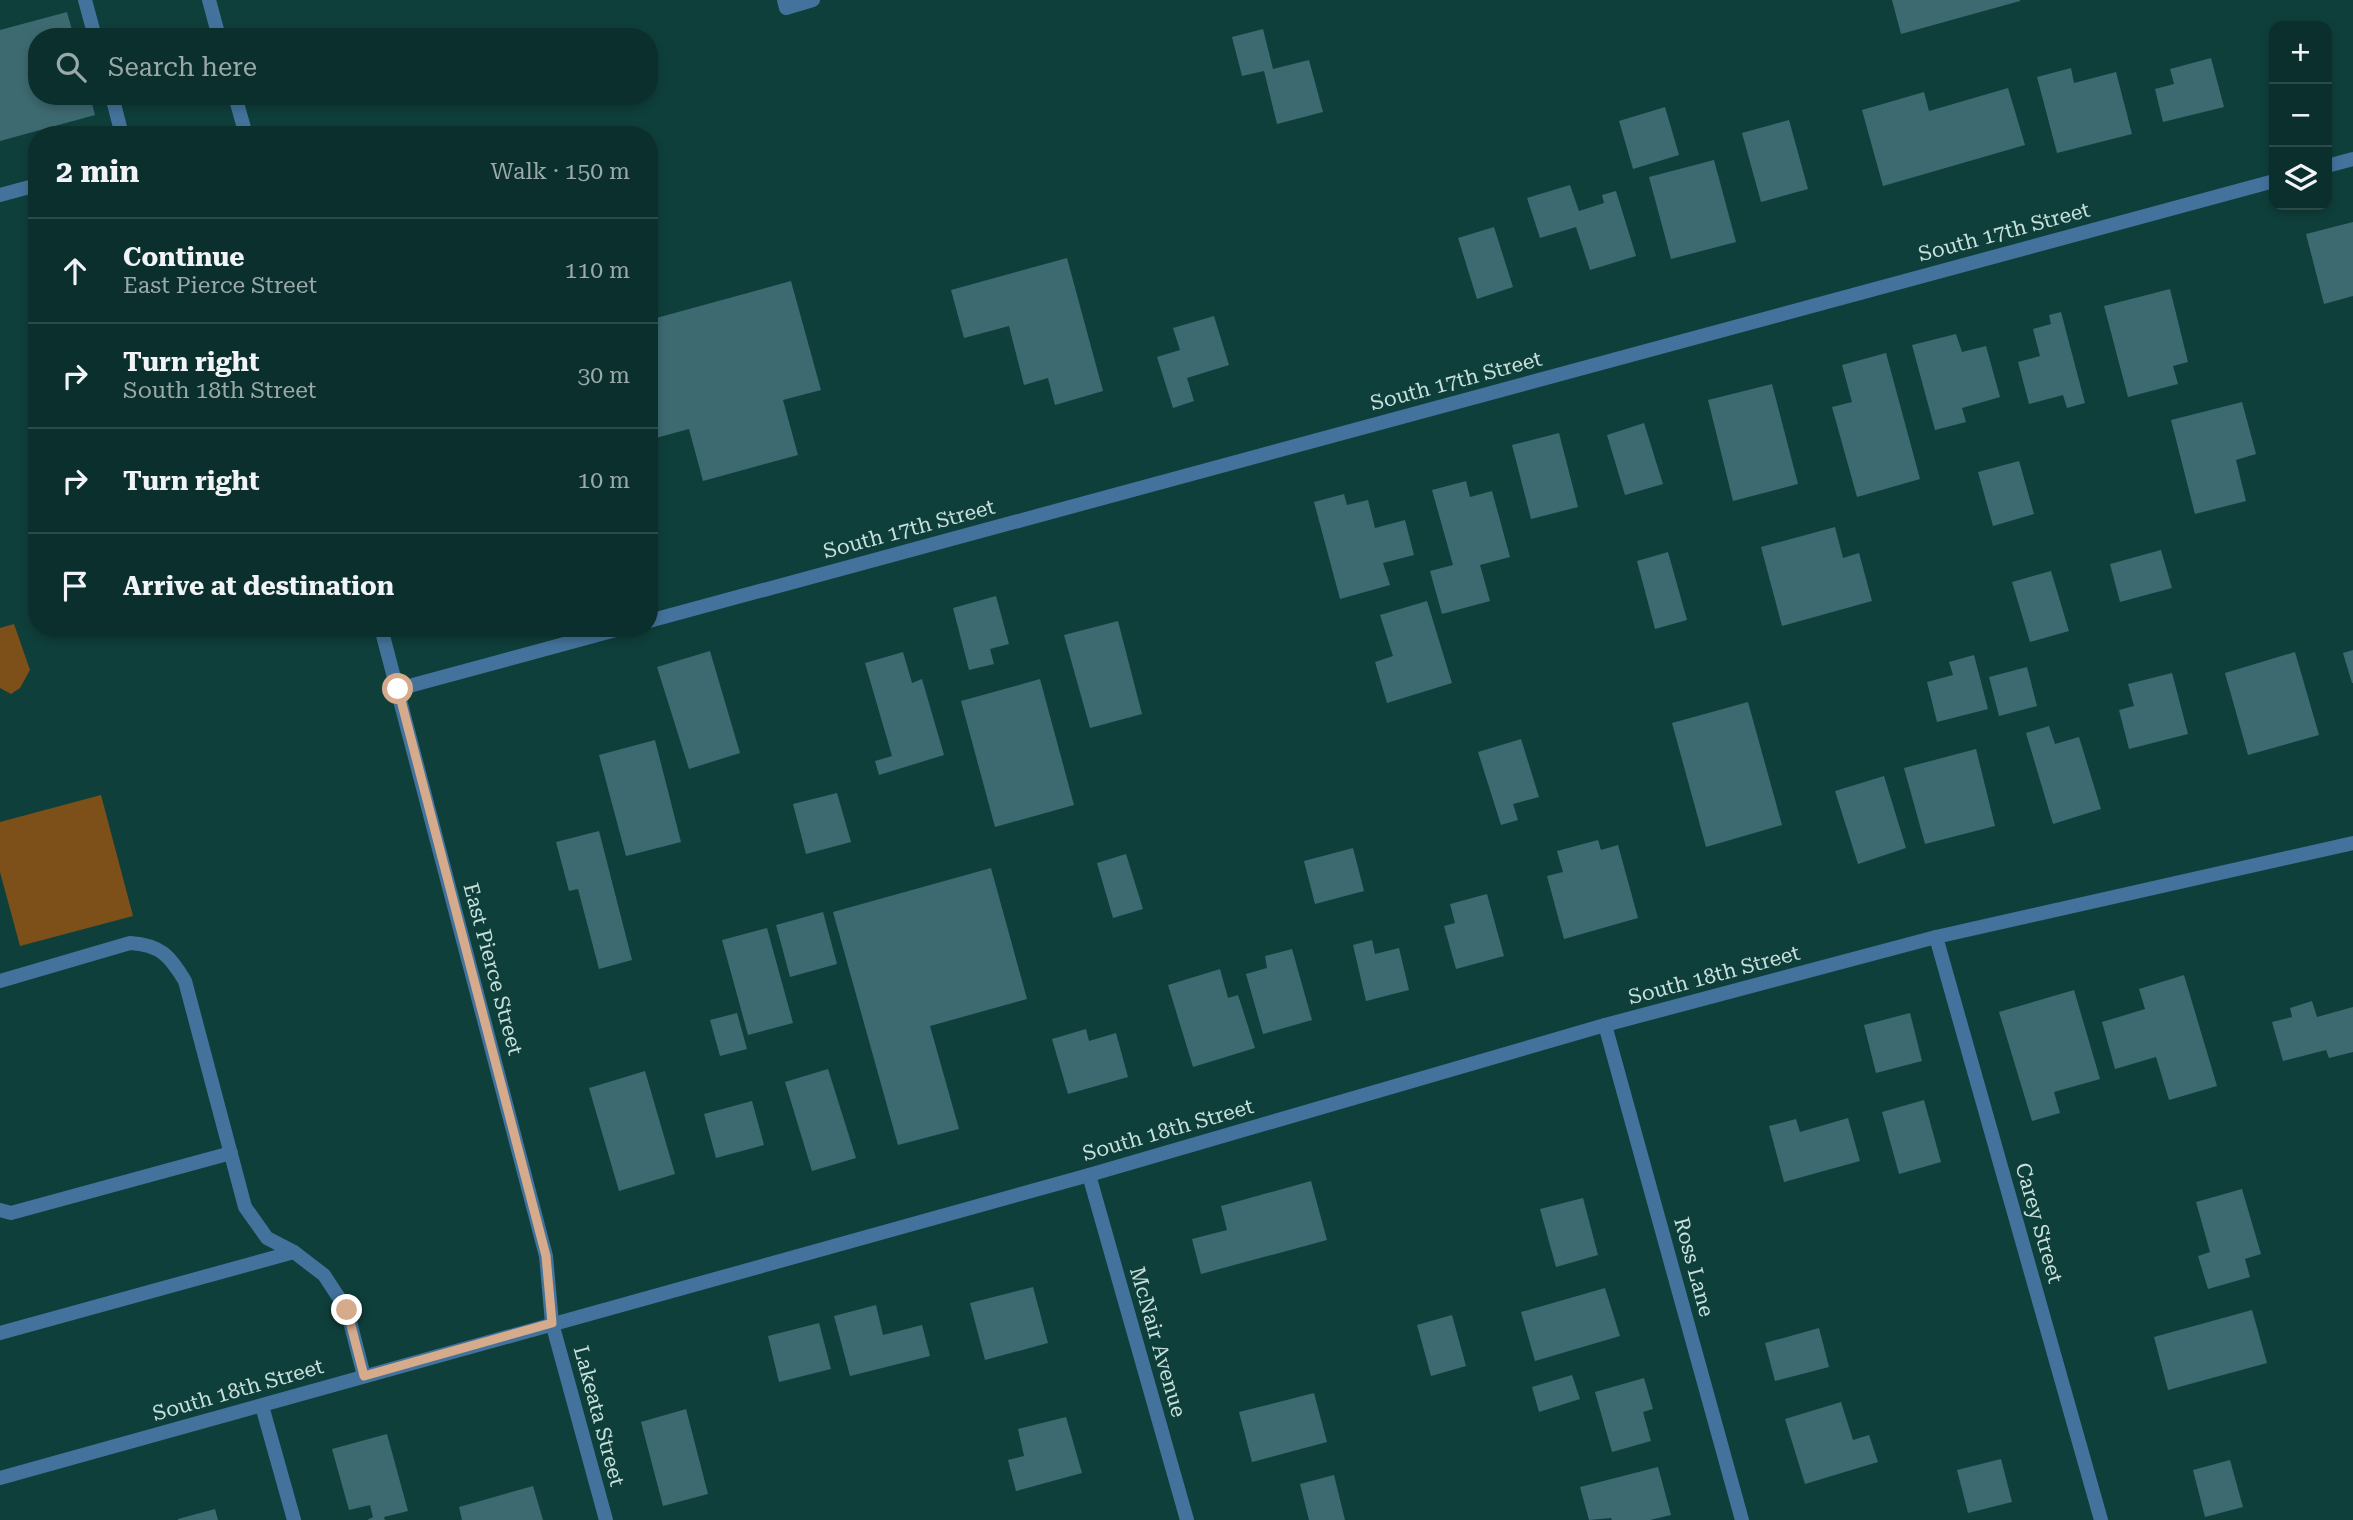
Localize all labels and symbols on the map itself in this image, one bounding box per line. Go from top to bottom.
street label: South 17th Street [1916,198,2093,266]
street label: South 17th Street [1368,347,1545,415]
street label: South 17th Street [821,495,998,563]
route start [382,673,413,704]
street label: East Pierce Street [458,880,528,1058]
street label: South 18th Street [1626,941,1803,1009]
street label: South 18th Street [1080,1094,1256,1166]
street label: Carey Street [2010,1160,2068,1286]
street label: Ross Lane [1669,1215,1719,1319]
street label: McNair Avenue [1125,1264,1191,1420]
route end [331,1294,362,1325]
street label: Lakeata Street [569,1343,629,1489]
street label: South 18th Street [150,1354,326,1426]

